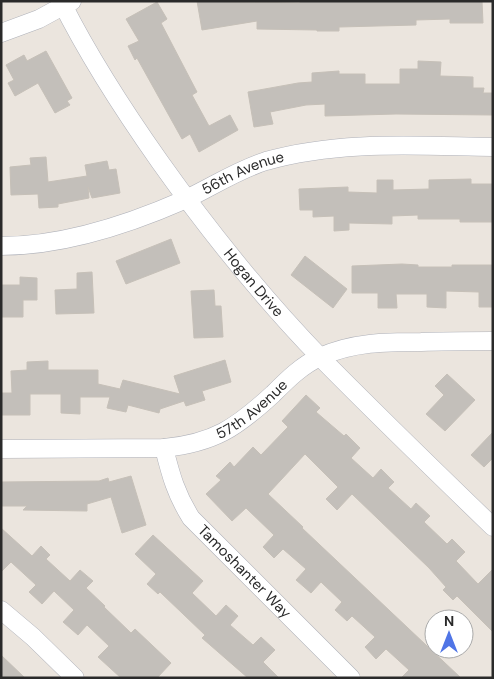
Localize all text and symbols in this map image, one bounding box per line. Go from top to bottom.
street label: 56th Avenue [198,147,286,199]
street label: Hogan Drive [219,244,288,321]
street label: 57th Avenue [213,375,292,444]
street label: Tamoshanter Way [193,520,296,623]
north arrow [424,609,474,659]
text: N [444,612,454,630]

